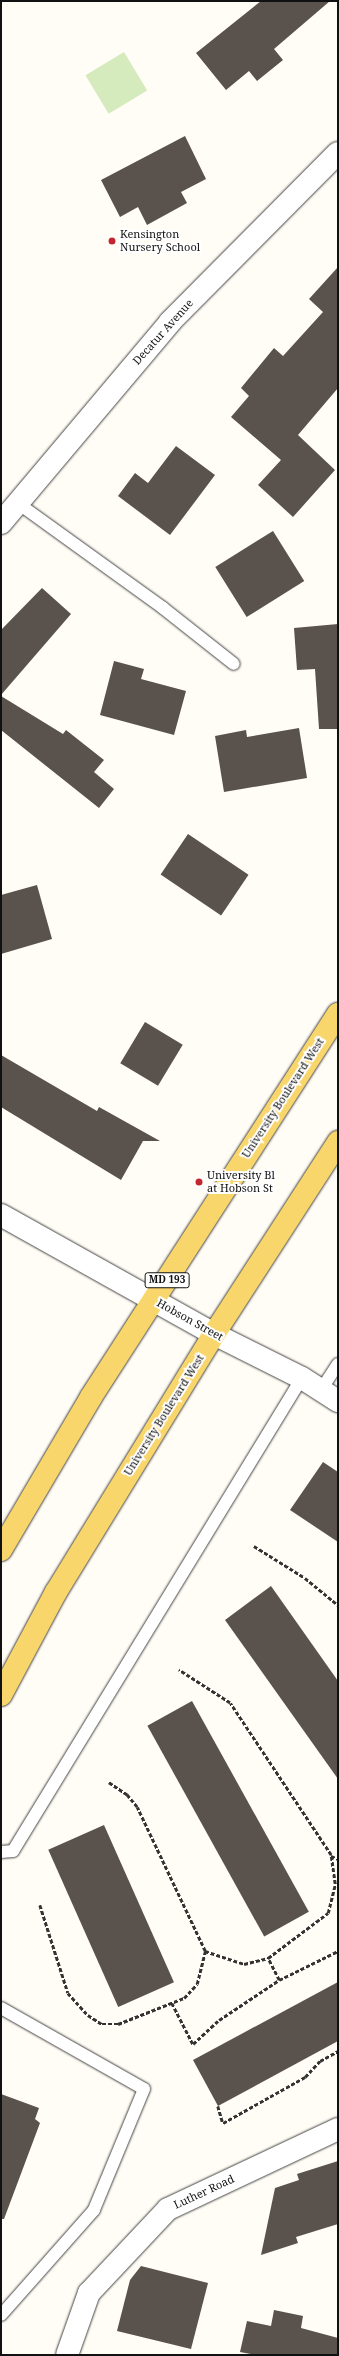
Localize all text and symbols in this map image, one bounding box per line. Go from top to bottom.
place label: Kensington Nursery School [120,228,200,254]
marker: Kensington Nursery School [107,236,117,246]
street label: Decatur Avenue [130,296,196,368]
street label: University Boulevard West [239,1036,327,1160]
place label: University Bl at Hobson St [207,1169,275,1195]
marker: University Bl at Hobson St [194,1177,204,1187]
road number: MD 193 [144,1272,190,1288]
street label: Hobson Street [155,1296,225,1344]
street label: University Boulevard West [121,1352,207,1478]
street label: Luther Road [172,2172,236,2212]

